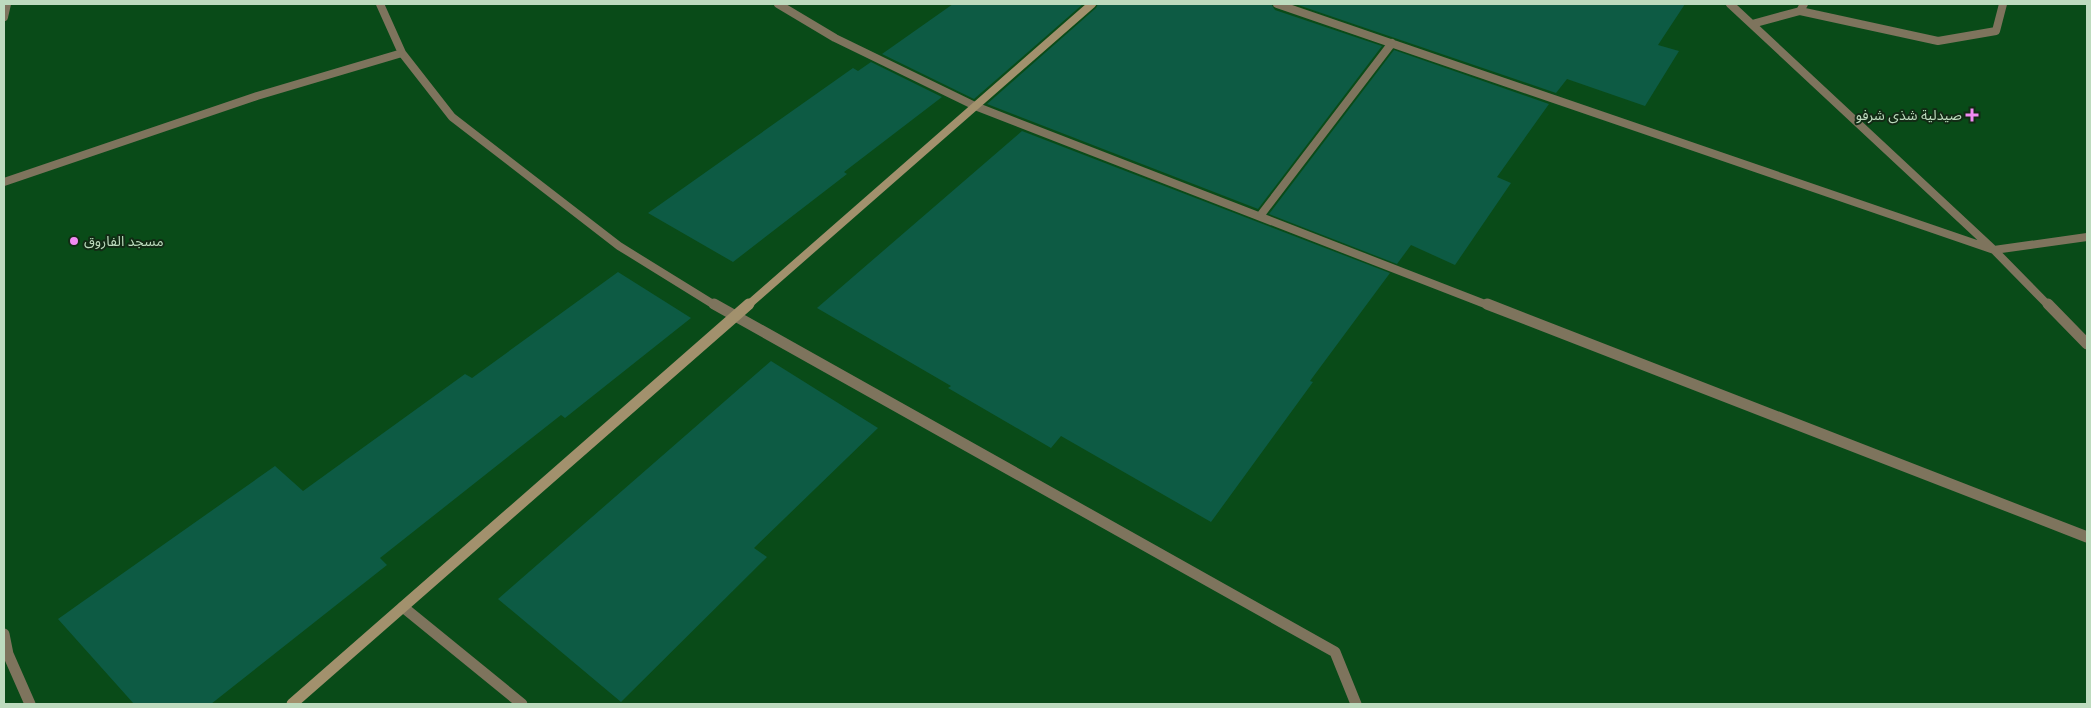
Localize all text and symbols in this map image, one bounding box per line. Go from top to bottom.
place label: صيدلية شذى شرفو [1856,106,1962,124]
marker: صيدلية شذى شرفو [1966,109,1978,121]
place label: مسجد الفاروق [84,232,163,250]
marker: مسجد الفاروق [68,235,80,247]

